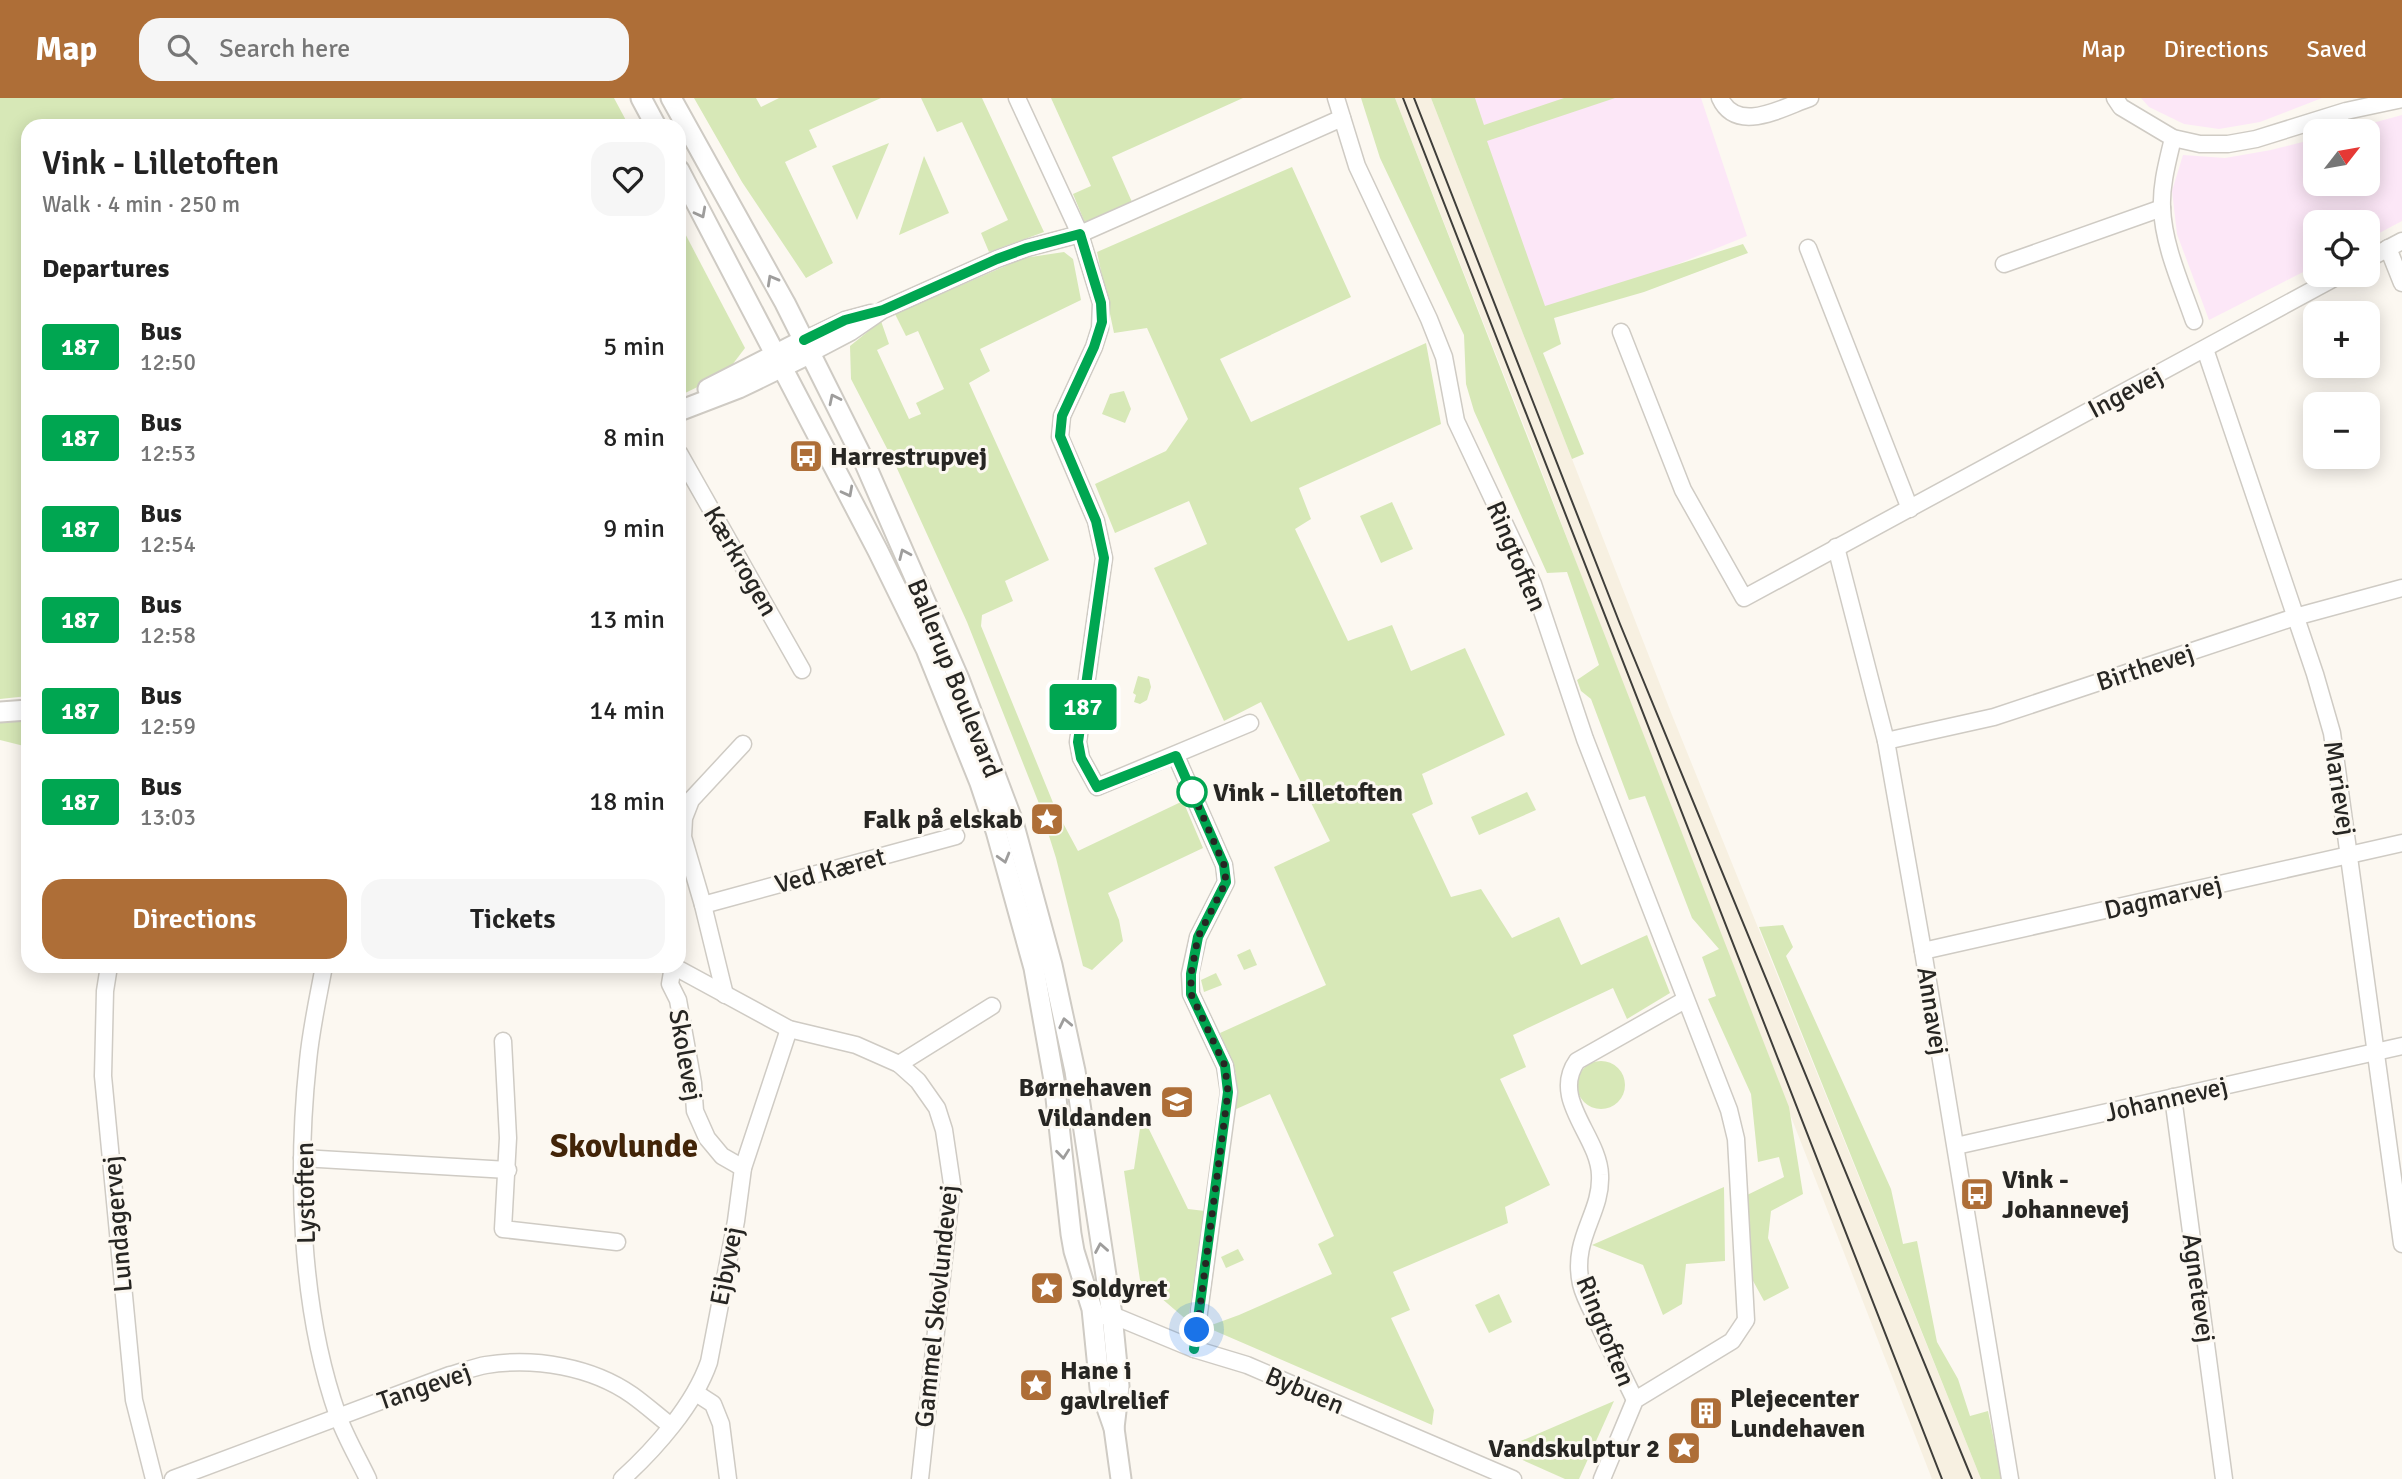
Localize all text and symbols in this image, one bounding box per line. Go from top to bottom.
search box [139,18,629,81]
text: Map [35,29,97,70]
icon: search [163,30,201,68]
text: Search here [219,33,350,65]
text: Map [2081,34,2126,64]
text: Directions [2164,34,2269,64]
text: Saved [2307,34,2367,64]
north arrow [2303,119,2380,196]
map controls [2303,119,2380,469]
button: heart [591,142,665,216]
text: Vink - Lilletoften [42,143,279,184]
text: Walk · 4 min · 250 m [42,190,240,219]
one-way arrow [693,206,707,218]
button: locate [2303,210,2380,287]
text: Departures [42,253,169,285]
one-way arrow [767,274,780,287]
button: + [2303,301,2380,378]
text: Bus [140,316,182,348]
text: 5 min [603,331,665,363]
text: 187 [61,332,100,362]
text: 12:50 [140,348,196,377]
street label: Ingevej [2083,360,2168,426]
button: − [2303,392,2380,469]
one-way arrow [829,394,843,406]
text: Bus [140,407,182,439]
text: 8 min [603,422,665,454]
text: 187 [61,423,100,453]
bus stop icon: Harrestrupvej [787,437,825,475]
text: 12:53 [140,439,196,468]
place label: Harrestrupvej [830,441,987,473]
one-way arrow [840,485,853,497]
street label: Ringtoften [1479,496,1554,616]
text: Bus [140,498,182,530]
street label: Kærkrogen [696,501,784,622]
text: 9 min [603,513,665,545]
text: 187 [61,514,100,544]
text: 12:54 [140,530,196,559]
one-way arrow [898,549,912,562]
street label: Ballerup Boulevard [900,574,1009,782]
text: Bus [140,589,182,621]
text: 13 min [589,604,665,636]
text: 187 [61,605,100,635]
text: 12:58 [140,621,196,650]
street label: Birthevej [2093,637,2198,699]
text: Bus [140,680,182,712]
line badge: 187 [1043,684,1123,730]
text: 187 [1064,692,1102,722]
text: 14 min [589,695,665,727]
text: 187 [61,696,100,726]
text: 12:59 [140,712,196,741]
street label: Marievej [2316,738,2362,838]
text: Bus [140,771,182,803]
marker: Vink - Lilletoften [1177,777,1207,807]
place label: Vink - Lilletoften [1213,777,1403,809]
text: 18 min [589,786,665,818]
text: 187 [61,787,100,817]
place icon: Falk på elskab [1028,800,1066,838]
text: 13:03 [140,803,196,832]
place label: Falk på elskab [863,804,1023,836]
street label: Ved Kæret [771,841,889,901]
one-way arrow [996,852,1011,864]
street label: Dagmarvej [2101,869,2225,927]
button: Directions [42,879,347,959]
button: Tickets [361,879,665,959]
street label: Annavej [1909,965,1955,1057]
street label: Skolevej [661,1007,709,1103]
one-way arrow [1059,1017,1074,1029]
street label: Johannevej [2102,1070,2231,1130]
place label: Børnehaven Vildanden [1018,1072,1152,1134]
school or university icon: Børnehaven Vildanden [1158,1083,1196,1121]
district label: Skovlunde [550,1126,698,1167]
street label: Lystoften [289,1142,323,1244]
one-way arrow [1055,1149,1070,1160]
street label: Lundagervej [96,1154,140,1294]
place label: Vink - Johannevej [2002,1164,2129,1226]
bus stop icon: Vink - Johannevej [1958,1175,1996,1213]
street label: Gammel Skovlundevej [908,1183,966,1429]
street label: Ejbyvej [704,1224,750,1308]
street label: Agnetevej [2175,1231,2222,1345]
one-way arrow [1094,1242,1109,1254]
place icon: Soldyret [1028,1269,1066,1307]
street label: Ringtoften [1568,1271,1642,1391]
place label: Soldyret [1072,1273,1168,1305]
your location [1179,1312,1214,1347]
place label: Hane i gavlrelief [1060,1355,1170,1417]
street label: Tangevej [374,1356,475,1418]
street label: Bybuen [1260,1360,1349,1422]
place icon: Hane i gavlrelief [1017,1366,1055,1404]
place label: Plejecenter Lundehaven [1730,1383,1865,1445]
building icon: Plejecenter Lundehaven [1687,1394,1725,1432]
place icon: Vandskulptur 2 [1665,1429,1703,1467]
place label: Vandskulptur 2 [1488,1433,1660,1465]

